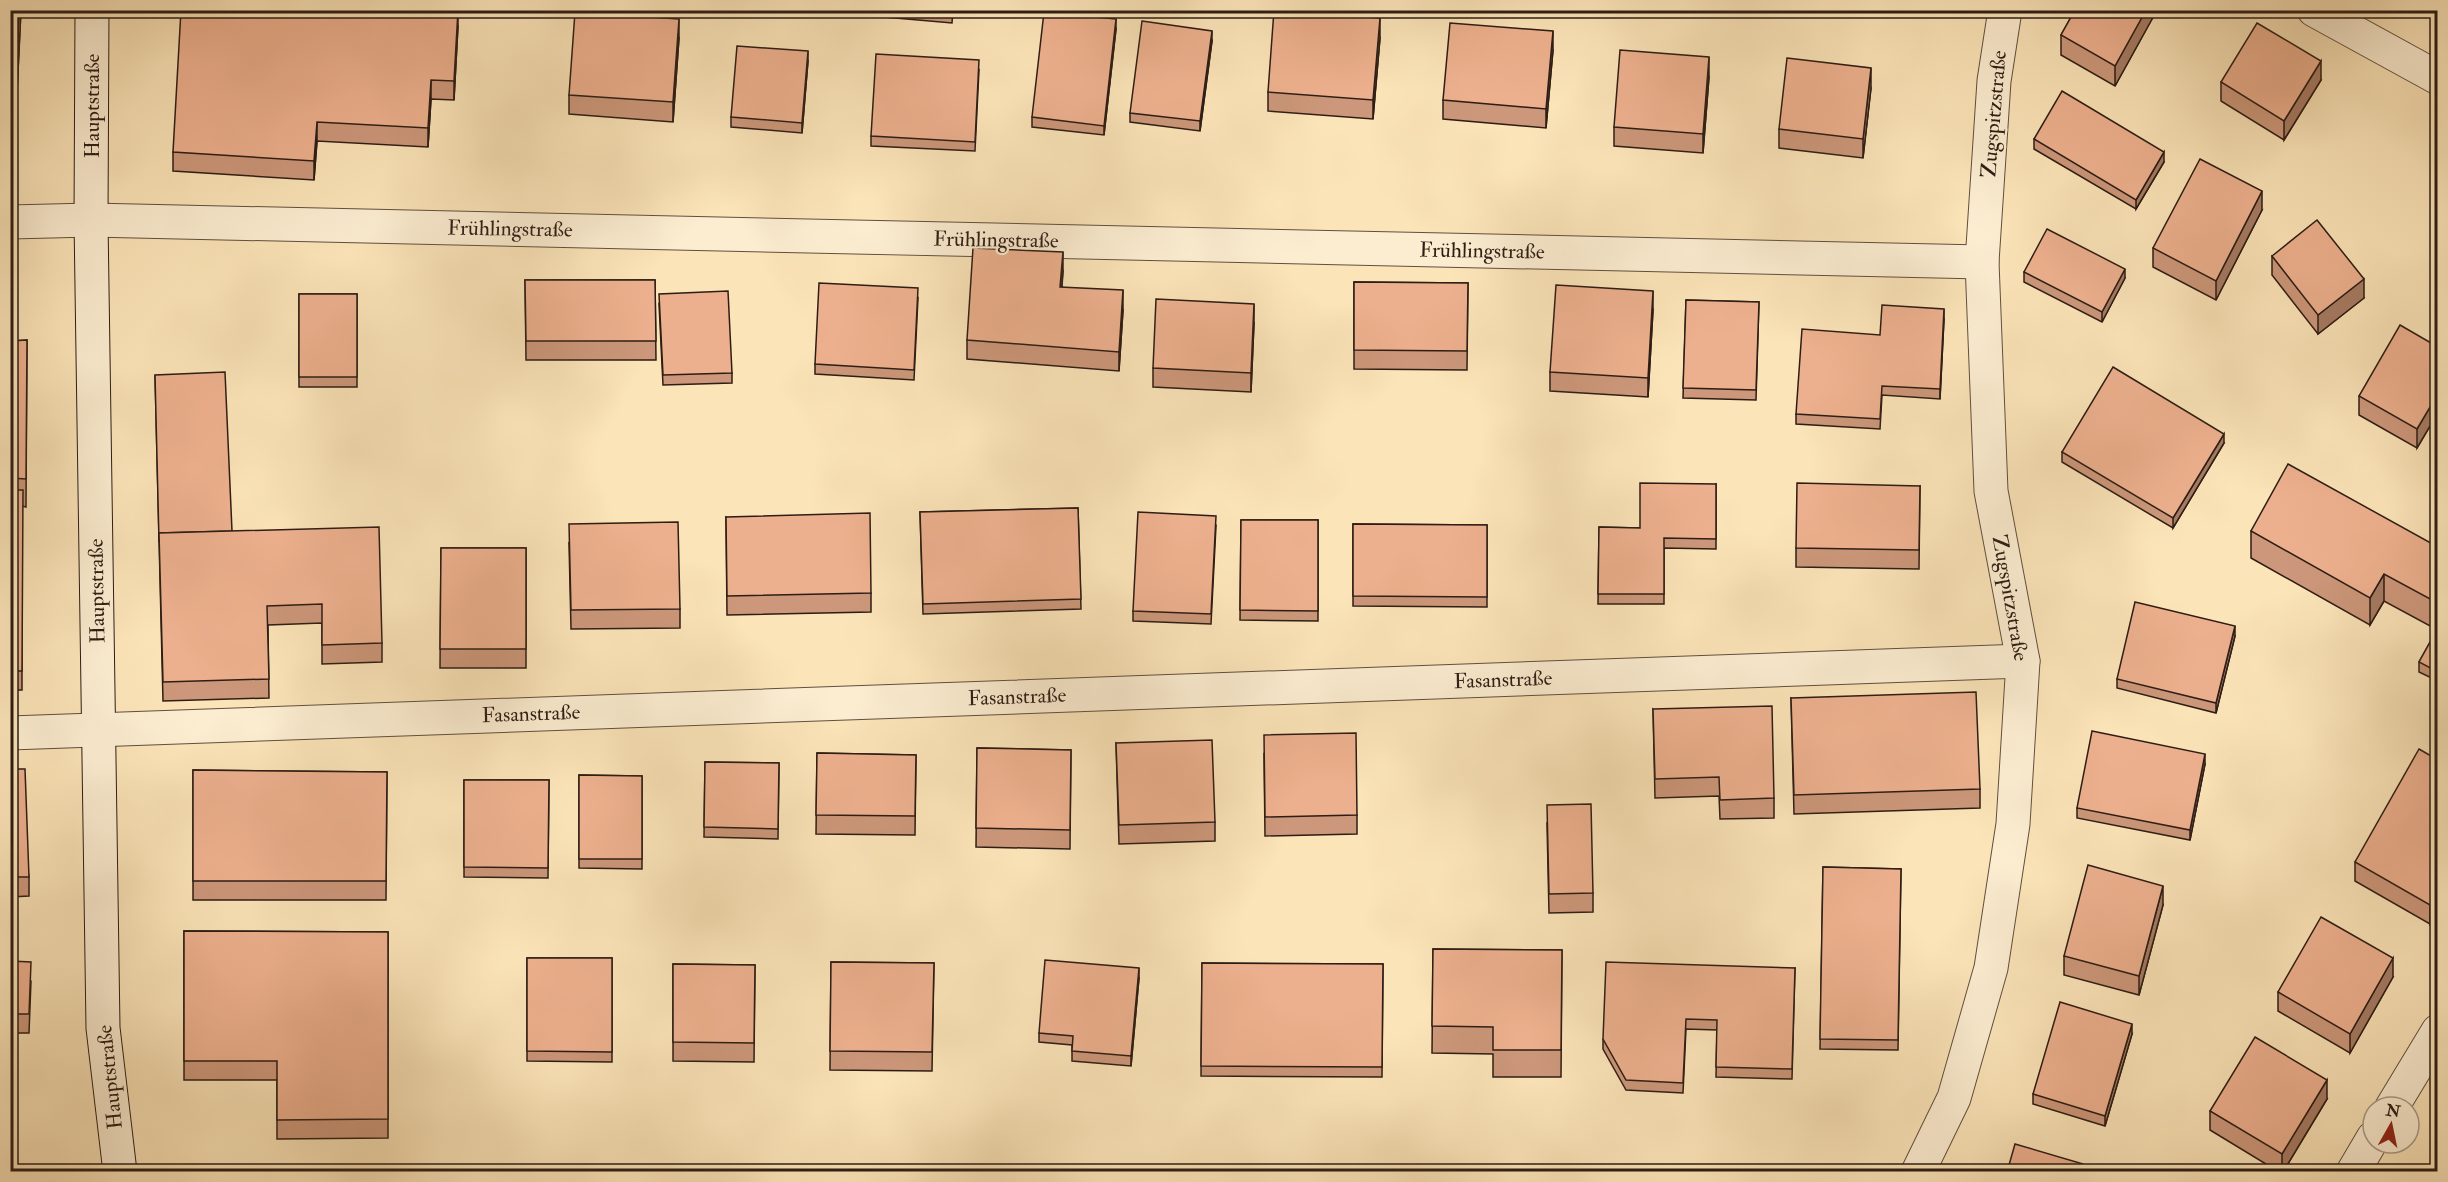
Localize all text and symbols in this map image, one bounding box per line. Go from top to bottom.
street label: Zugspitzstraße [1975,49,2013,179]
street label: Hauptstraße [79,53,106,158]
street label: Frühlingstraße [447,214,573,244]
street label: Frühlingstraße [933,225,1059,255]
street label: Frühlingstraße [1419,236,1545,266]
street label: Zugspitzstraße [1986,533,2034,663]
street label: Hauptstraße [83,538,111,644]
street label: Fasanstraße [1453,665,1553,695]
street label: Fasanstraße [967,682,1067,712]
street label: Fasanstraße [481,699,581,729]
street label: Hauptstraße [91,1023,129,1130]
north arrow [2361,1095,2421,1155]
text: N [2384,1100,2402,1122]

